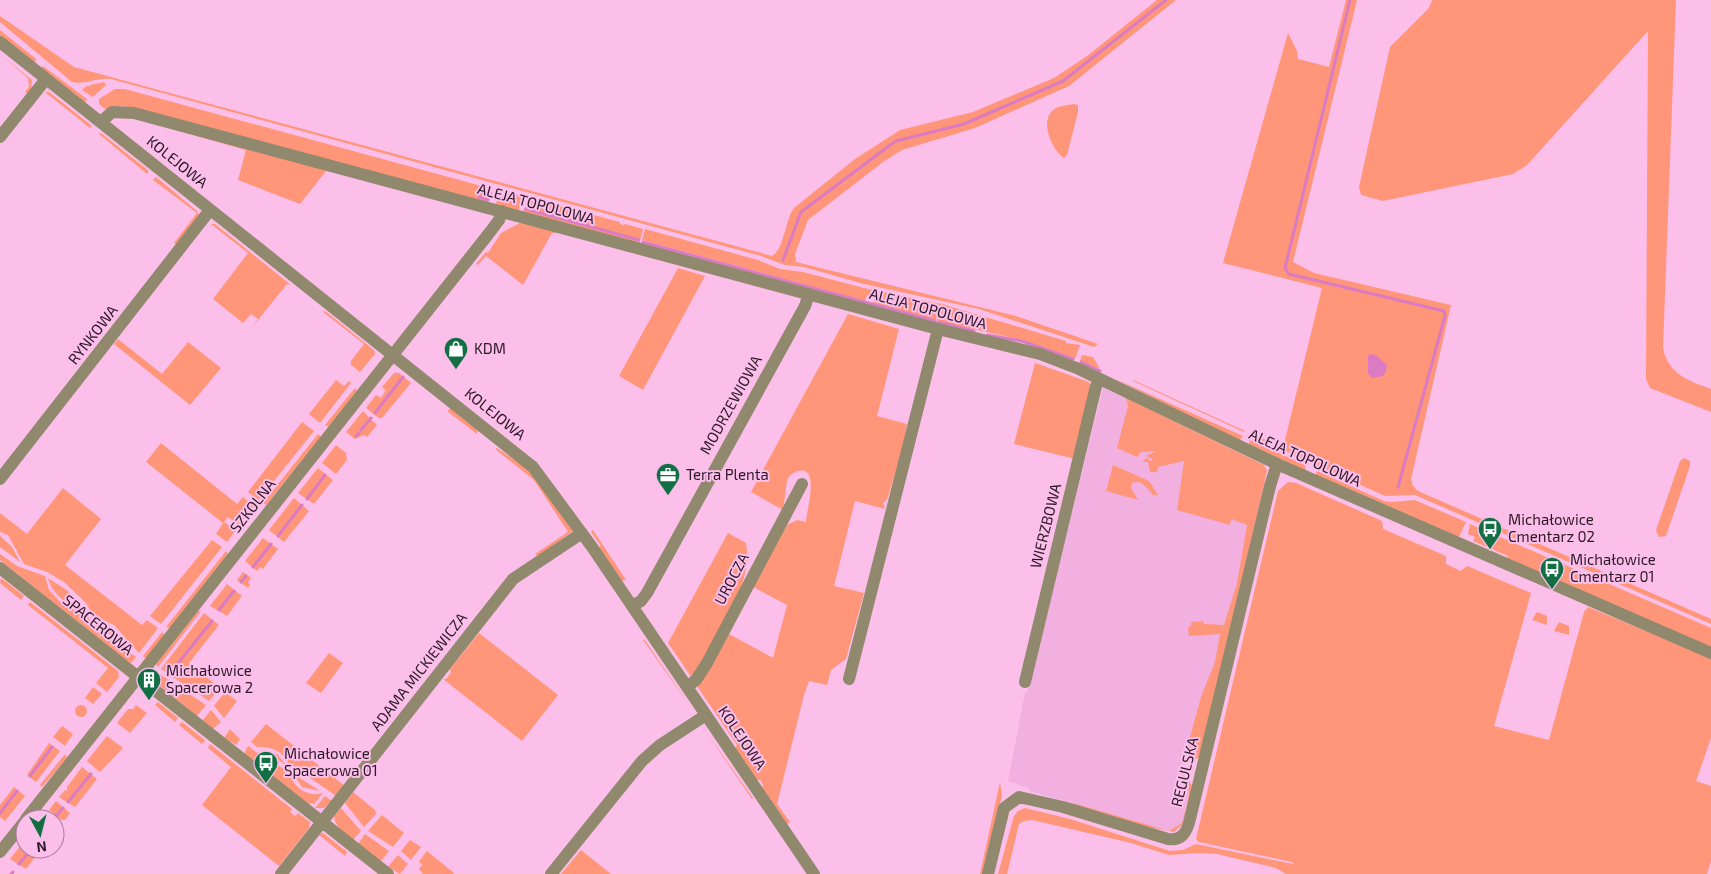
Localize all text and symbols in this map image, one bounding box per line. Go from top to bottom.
street label: KOLEJOWA [144,131,212,192]
street label: ALEJA TOPOLOWA [476,179,597,228]
street label: ALEJA TOPOLOWA [868,284,989,333]
street label: RYNKOWA [64,301,121,368]
shop icon: KDM [443,336,469,370]
place label: KDM [474,339,506,357]
street label: MODRZEWIOWA [695,351,765,457]
street label: KOLEJOWA [462,383,530,444]
street label: ALEJA TOPOLOWA [1247,424,1365,490]
office icon: Terra Plenta [655,462,681,496]
place label: Terra Plenta [686,465,769,483]
street label: SZKOLNA [226,474,279,536]
street label: WIERZBOWA [1026,481,1064,570]
place label: Michałowice Cmentarz 02 [1508,510,1595,545]
bus stop icon: Michałowice Cmentarz 02 [1477,516,1503,550]
street label: UROCZA [710,549,752,607]
place label: Michałowice Cmentarz 01 [1570,550,1656,585]
bus stop icon: Michałowice Cmentarz 01 [1539,556,1565,590]
street label: SPACEROWA [60,590,138,659]
street label: ADAMA MICKIEWICZA [366,608,470,734]
place label: Michałowice Spacerowa 2 [166,661,253,696]
building icon: Michałowice Spacerowa 2 [136,667,162,701]
street label: KOLEJOWA [715,702,771,773]
street label: REGULSKA [1167,734,1202,809]
place label: Michałowice Spacerowa 01 [284,744,378,779]
bus stop icon: Michałowice Spacerowa 01 [253,750,279,784]
north arrow [15,809,65,859]
text: N [36,838,48,856]

